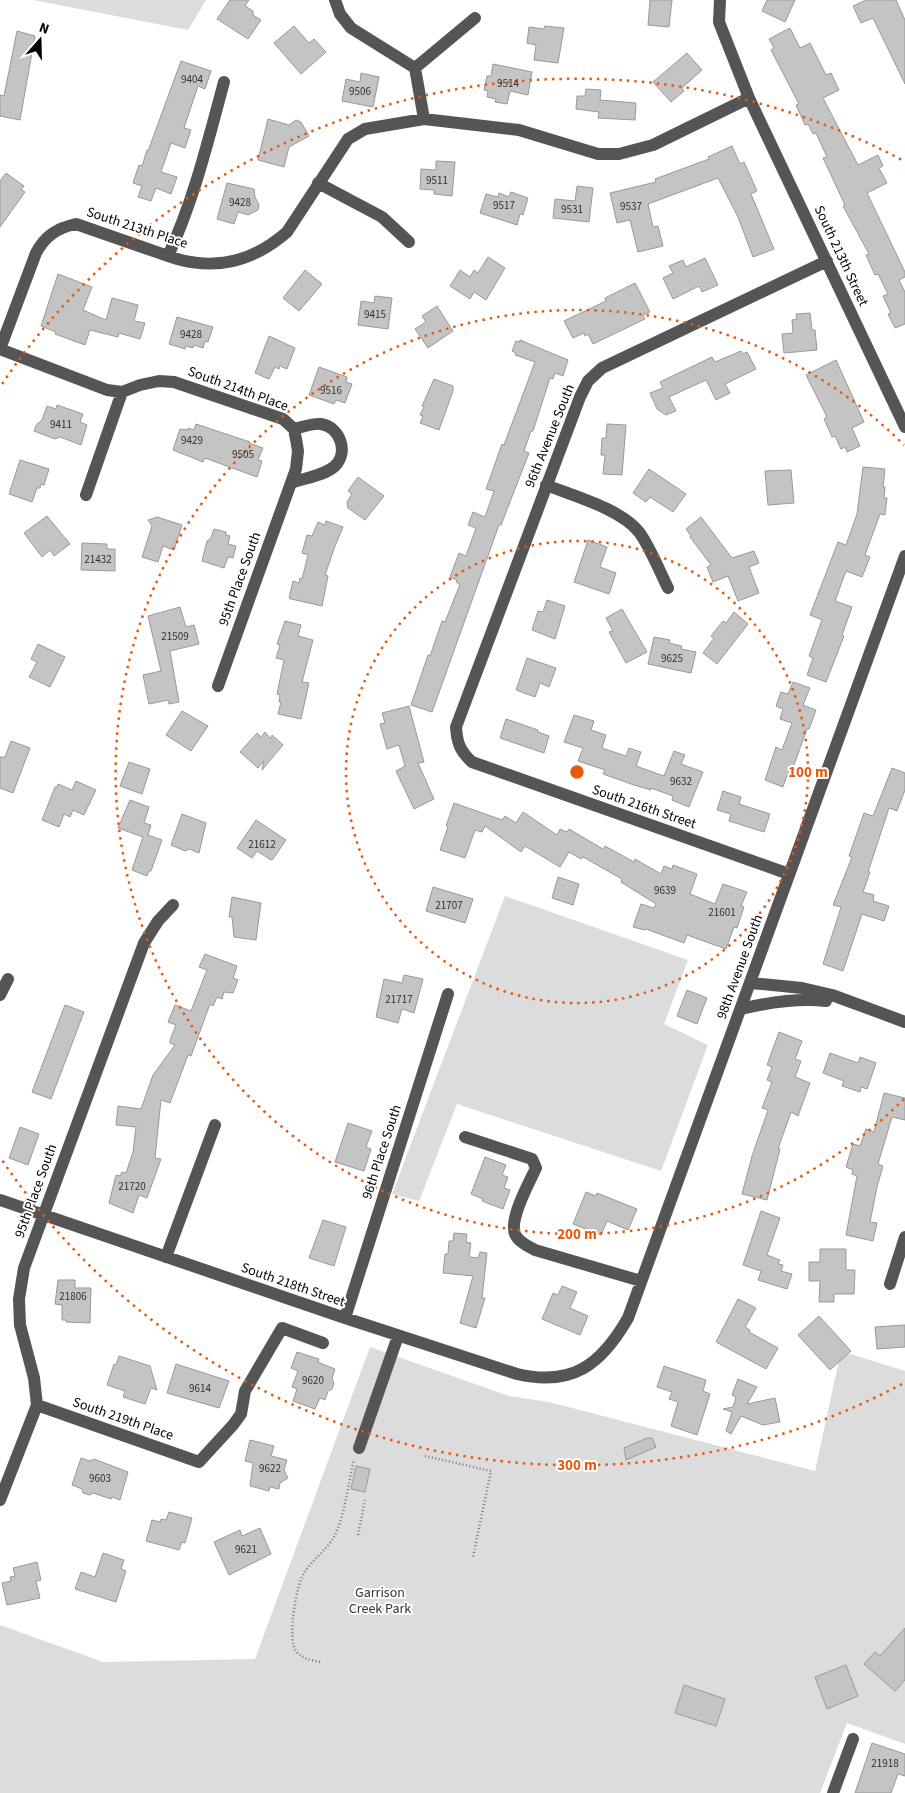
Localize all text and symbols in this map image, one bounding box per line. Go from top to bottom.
north arrow [15,15,65,65]
text: N [36,18,52,40]
house number: 9404 [181,72,203,87]
house number: 9514 [497,76,519,91]
house number: 9506 [349,84,371,99]
house number: 9511 [426,173,448,188]
house number: 9428 [229,195,251,210]
house number: 9517 [493,198,515,213]
house number: 9537 [620,199,642,214]
street label: South 213th Place [84,202,190,254]
house number: 9531 [561,202,583,217]
street label: South 213th Street [809,202,873,310]
house number: 9415 [364,307,386,322]
house number: 9428 [180,327,202,342]
street label: South 214th Place [185,362,291,416]
street label: 96th Avenue South [520,381,580,491]
house number: 9516 [320,383,342,398]
house number: 9411 [50,417,72,432]
house number: 9429 [181,433,203,448]
house number: 9505 [232,447,254,462]
street label: 95th Place South [214,529,266,629]
house number: 21432 [84,552,112,567]
house number: 21509 [161,629,189,644]
house number: 9625 [661,651,683,666]
text: 100 m [788,762,828,783]
centre of rings [568,763,586,781]
house number: 9632 [670,774,692,789]
street label: South 216th Street [589,780,699,834]
house number: 21612 [248,837,276,852]
house number: 9639 [654,883,676,898]
house number: 21707 [435,898,463,913]
house number: 21601 [708,905,736,920]
street label: 98th Avenue South [712,912,768,1022]
house number: 21717 [385,992,413,1007]
street label: 96th Place South [357,1102,407,1202]
street label: 95th Place South [10,1141,62,1241]
house number: 21720 [118,1179,146,1194]
text: 200 m [557,1224,597,1245]
street label: South 218th Street [238,1258,348,1312]
house number: 21806 [59,1289,87,1304]
house number: 9620 [302,1373,324,1388]
house number: 9614 [189,1381,211,1396]
street label: South 219th Place [70,1392,176,1446]
text: 300 m [557,1455,597,1476]
house number: 9622 [259,1461,281,1476]
house number: 9603 [89,1471,111,1486]
house number: 9621 [235,1542,257,1557]
park label: Garrison Creek Park [349,1583,411,1619]
house number: 21918 [871,1756,899,1771]

